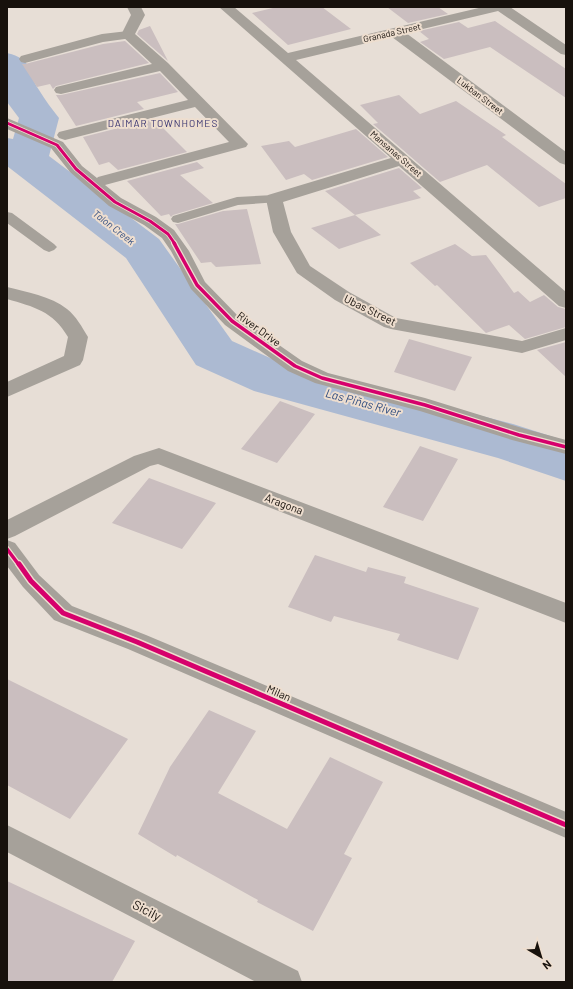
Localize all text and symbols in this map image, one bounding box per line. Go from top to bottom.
street label: Granada Street [362,21,422,44]
street label: Lukban Street [455,75,506,117]
district label: DAIMAR TOWNHOMES [108,117,218,129]
street label: Mansanas Street [368,128,424,179]
water label: Talon Creek [91,207,137,247]
street label: Ubas Street [342,291,398,328]
street label: River Drive [235,308,284,349]
water label: Las Piñas River [324,385,403,419]
street label: Aragona [263,490,305,517]
street label: Milan [265,682,293,703]
street label: Sicily [130,896,164,924]
north arrow [521,937,561,977]
text: N [541,958,554,973]

